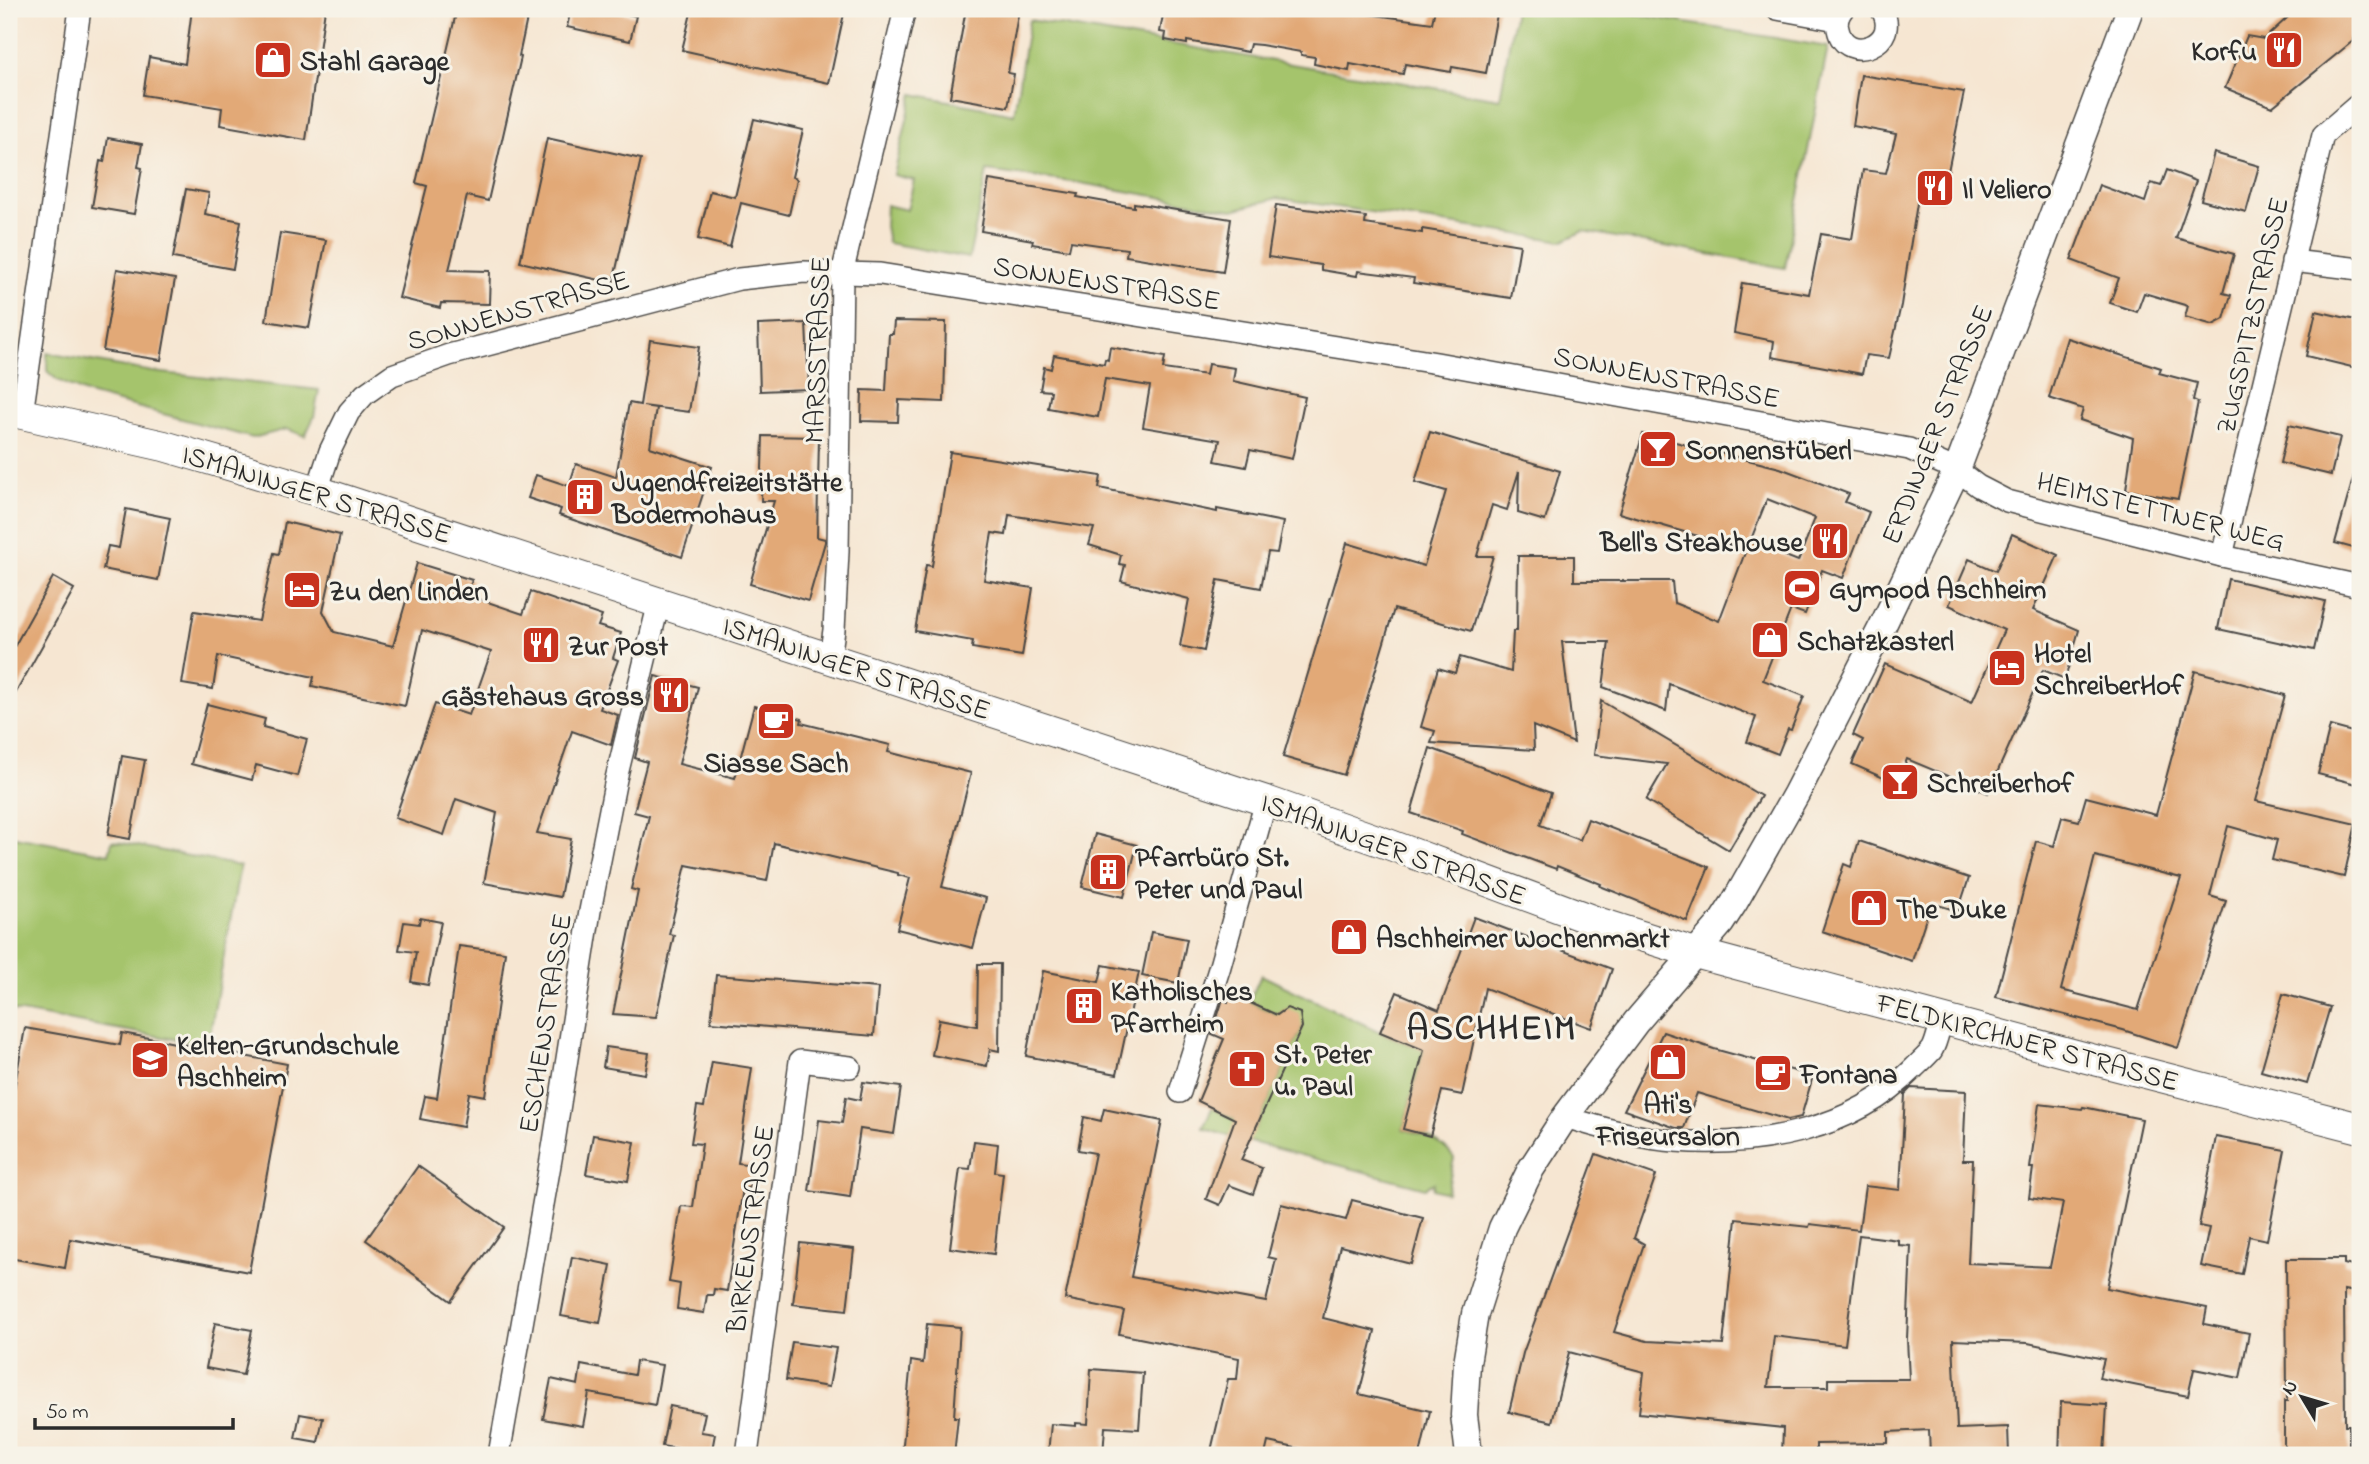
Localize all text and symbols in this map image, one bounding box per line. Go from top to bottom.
restaurant icon: Korfu [2263,29,2305,71]
place label: Korfu [2191,33,2257,74]
shop icon: Stahl Garage [252,39,294,81]
place label: Stahl Garage [300,43,451,85]
restaurant icon: Il Veliero [1914,167,1956,209]
place label: Il Veliero [1962,171,2052,212]
street label: ZUGSPITZSTRASSE [2207,193,2302,438]
street label: SONNENSTRASSE [990,247,1223,324]
street label: MARSSTRASSE [796,256,843,444]
street label: SONNENSTRASSE [403,261,635,364]
street label: ERDINGER STRASSE [1872,299,2006,551]
street label: SONNENSTRASSE [1550,337,1783,421]
bar icon: Sonnenstüberl [1637,428,1679,470]
place label: Sonnenstüberl [1685,432,1852,473]
street label: ISMANINGER STRASSE [176,436,456,557]
street label: HEIMSTETTNER WEG [2032,463,2289,564]
place label: Jugendfreizeitstätte Bodermohaus [610,464,844,537]
building icon: Jugendfreizeitstätte Bodermohaus [564,476,606,518]
restaurant icon: Bell's Steakhouse [1809,520,1851,562]
place label: Bell's Steakhouse [1598,524,1804,565]
sports icon: Gympod Aschheim [1781,567,1823,609]
hotel icon: Zu den Linden [281,569,323,611]
place label: Gympod Aschheim [1829,571,2046,612]
place label: Zu den Linden [329,573,488,614]
street label: ISMANINGER STRASSE [716,608,995,733]
shop icon: Schatzkasterl [1749,619,1791,661]
place label: Schatzkasterl [1797,623,1954,664]
restaurant icon: Zur Post [520,624,562,666]
place label: Zur Post [568,628,669,669]
place label: Hotel SchreiberHof [2034,635,2185,708]
hotel icon: Hotel SchreiberHof [1986,647,2028,689]
restaurant icon: Gästehaus Gross [650,674,692,716]
place label: Gästehaus Gross [441,678,644,719]
cafe icon: Siasse Sach [755,700,797,742]
place label: Siasse Sach [703,745,849,786]
bar icon: Schreiberhof [1879,761,1921,803]
place label: Schreiberhof [1927,765,2075,806]
street label: ISMANINGER STRASSE [1254,784,1531,918]
place label: Pfarrbüro St. Peter und Paul [1135,839,1303,912]
building icon: Pfarrbüro St. Peter und Paul [1087,851,1129,893]
shop icon: The Duke [1848,887,1890,929]
place label: The Duke [1896,891,2008,932]
street label: ESCHENSTRASSE [510,911,585,1136]
shop icon: Aschheimer Wochenmarkt [1328,916,1370,958]
place label: Aschheimer Wochenmarkt [1376,920,1670,961]
place label: Katholisches Pfarrheim [1111,973,1253,1046]
street label: FELDKIRCHNER STRASSE [1870,984,2183,1105]
building icon: Katholisches Pfarrheim [1063,985,1105,1027]
district label: ASCHHEIM [1407,1005,1577,1056]
place label: Kelten-Grundschule Aschheim [177,1027,400,1100]
place label: St. Peter u. Paul [1274,1036,1373,1109]
school or university icon: Kelten-Grundschule Aschheim [129,1039,171,1081]
shop icon: Ati's Friseursalon [1647,1041,1689,1083]
church icon: St. Peter u. Paul [1226,1048,1268,1090]
cafe icon: Fontana [1752,1052,1794,1094]
place label: Fontana [1798,1056,1897,1097]
place label: Ati's Friseursalon [1594,1086,1740,1159]
street label: BIRKENSTRASSE [717,1123,787,1337]
north arrow [2268,1362,2338,1432]
text: N [2276,1375,2305,1401]
scale bar [35,1387,233,1431]
text: 50 m [46,1398,89,1428]

